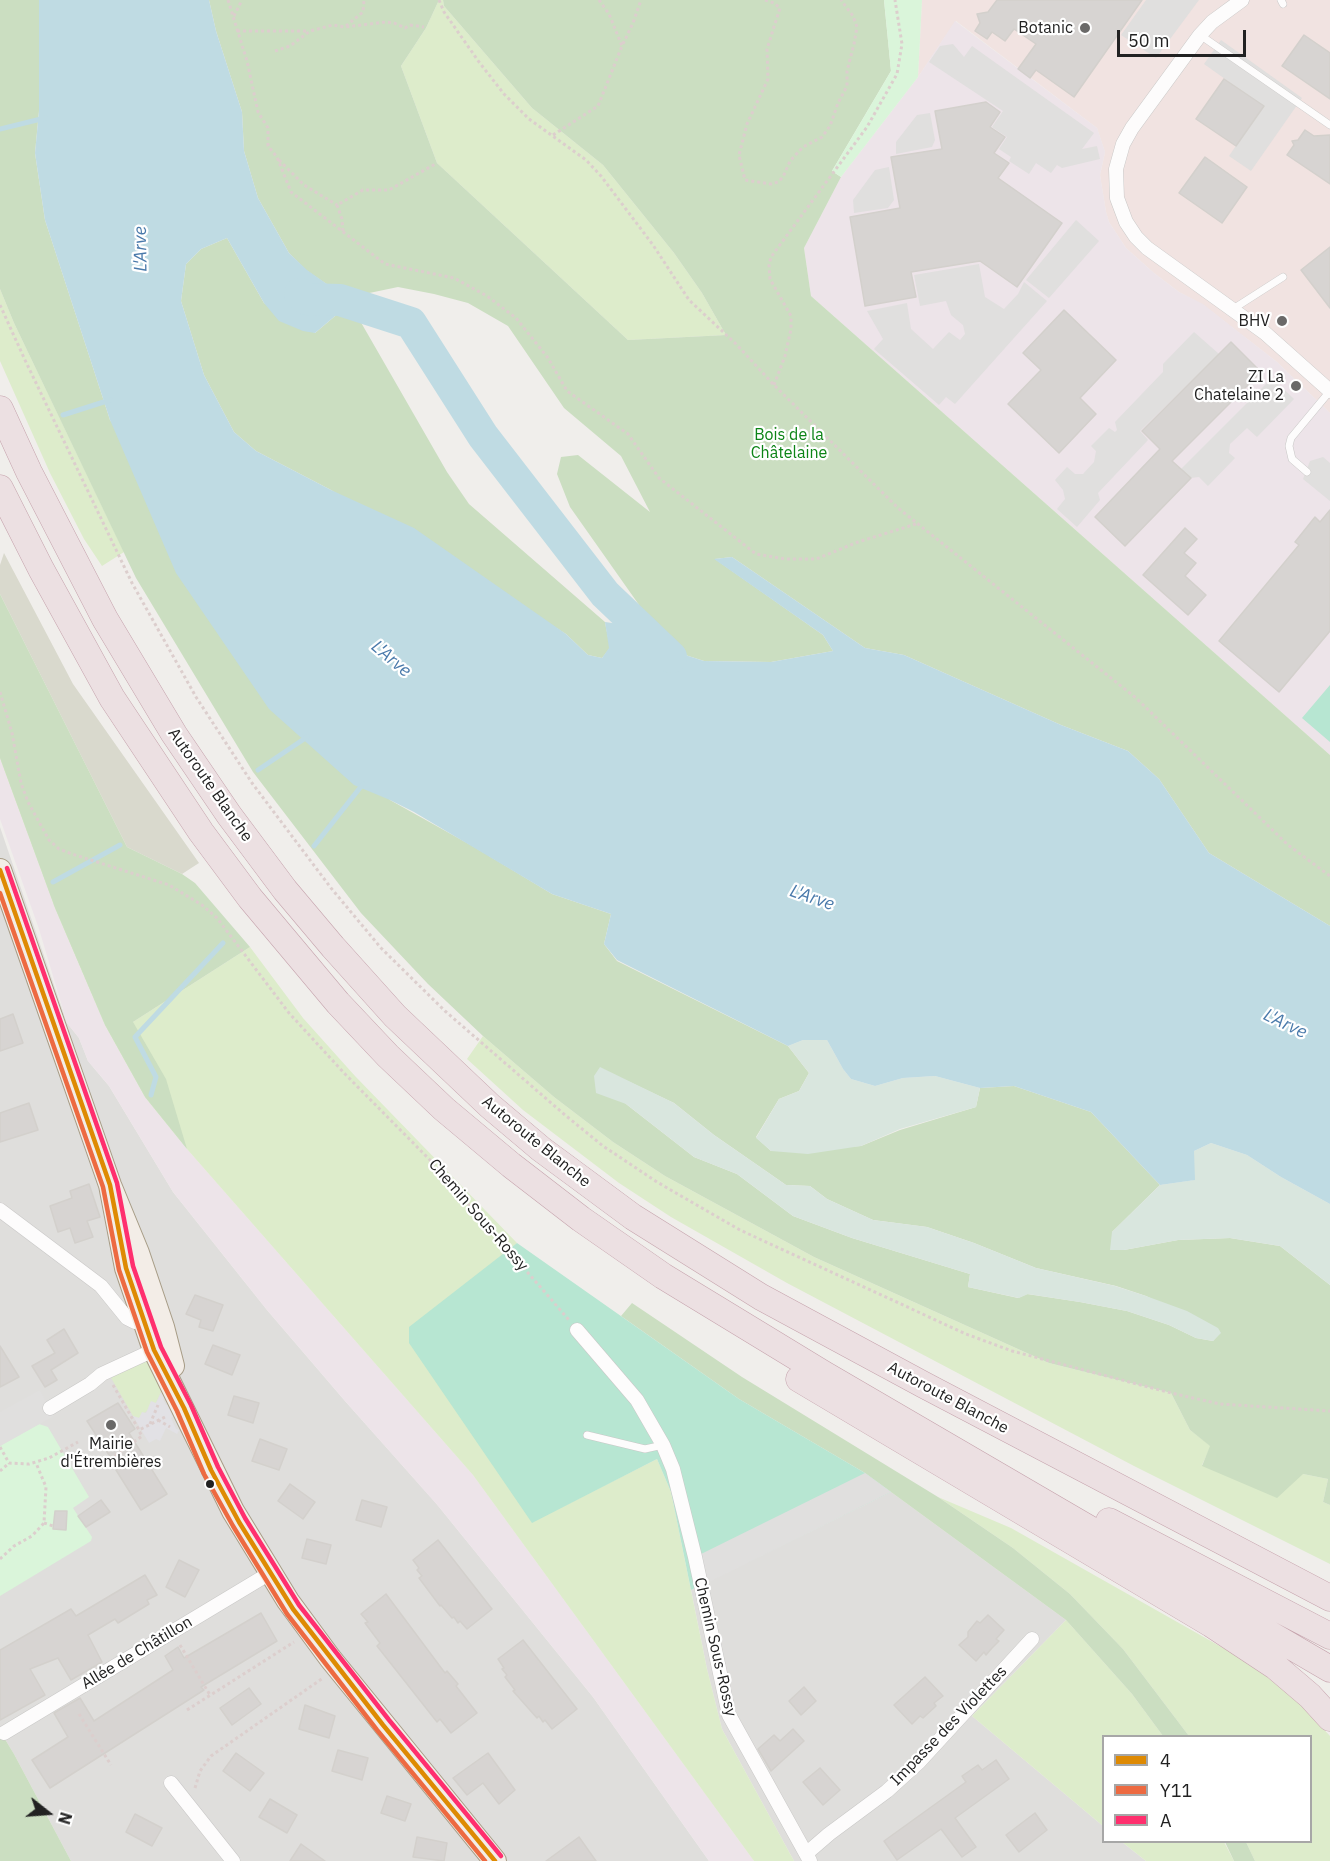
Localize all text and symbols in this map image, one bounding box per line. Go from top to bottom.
place label: Botanic [1018,18,1073,38]
scale bar [1120,18,1249,56]
marker: Botanic [1078,21,1092,35]
text: 50 m [1128,29,1170,52]
water label: L'Arve [130,226,152,272]
place label: BHV [1238,311,1270,331]
marker: BHV [1275,314,1289,328]
place label: ZI La Chatelaine 2 [1194,367,1284,405]
marker: ZI La Chatelaine 2 [1289,379,1303,393]
park label: Bois de la Châtelaine [751,425,827,463]
water label: L'Arve [367,636,415,682]
street label: Autoroute Blanche [164,725,256,845]
water label: L'Arve [787,880,837,916]
water label: L'Arve [1260,1004,1310,1044]
street label: Autoroute Blanche [478,1092,594,1192]
street label: Chemin Sous-Rossy [424,1155,532,1275]
street label: Autoroute Blanche [884,1358,1012,1438]
marker: Mairie d'Étrembières [104,1418,118,1432]
place label: Mairie d'Étrembières [60,1434,162,1472]
unlabelled marker [204,1478,216,1490]
street label: Chemin Sous-Rossy [690,1576,740,1718]
street label: Allée de Châtillon [78,1612,196,1694]
street label: Impasse des Violettes [887,1662,1011,1790]
legend [1102,1735,1312,1843]
text: 4 [1160,1749,1171,1772]
text: Y11 [1160,1779,1192,1802]
north arrow [18,1783,78,1843]
text: A [1160,1809,1172,1832]
text: N [54,1810,76,1827]

